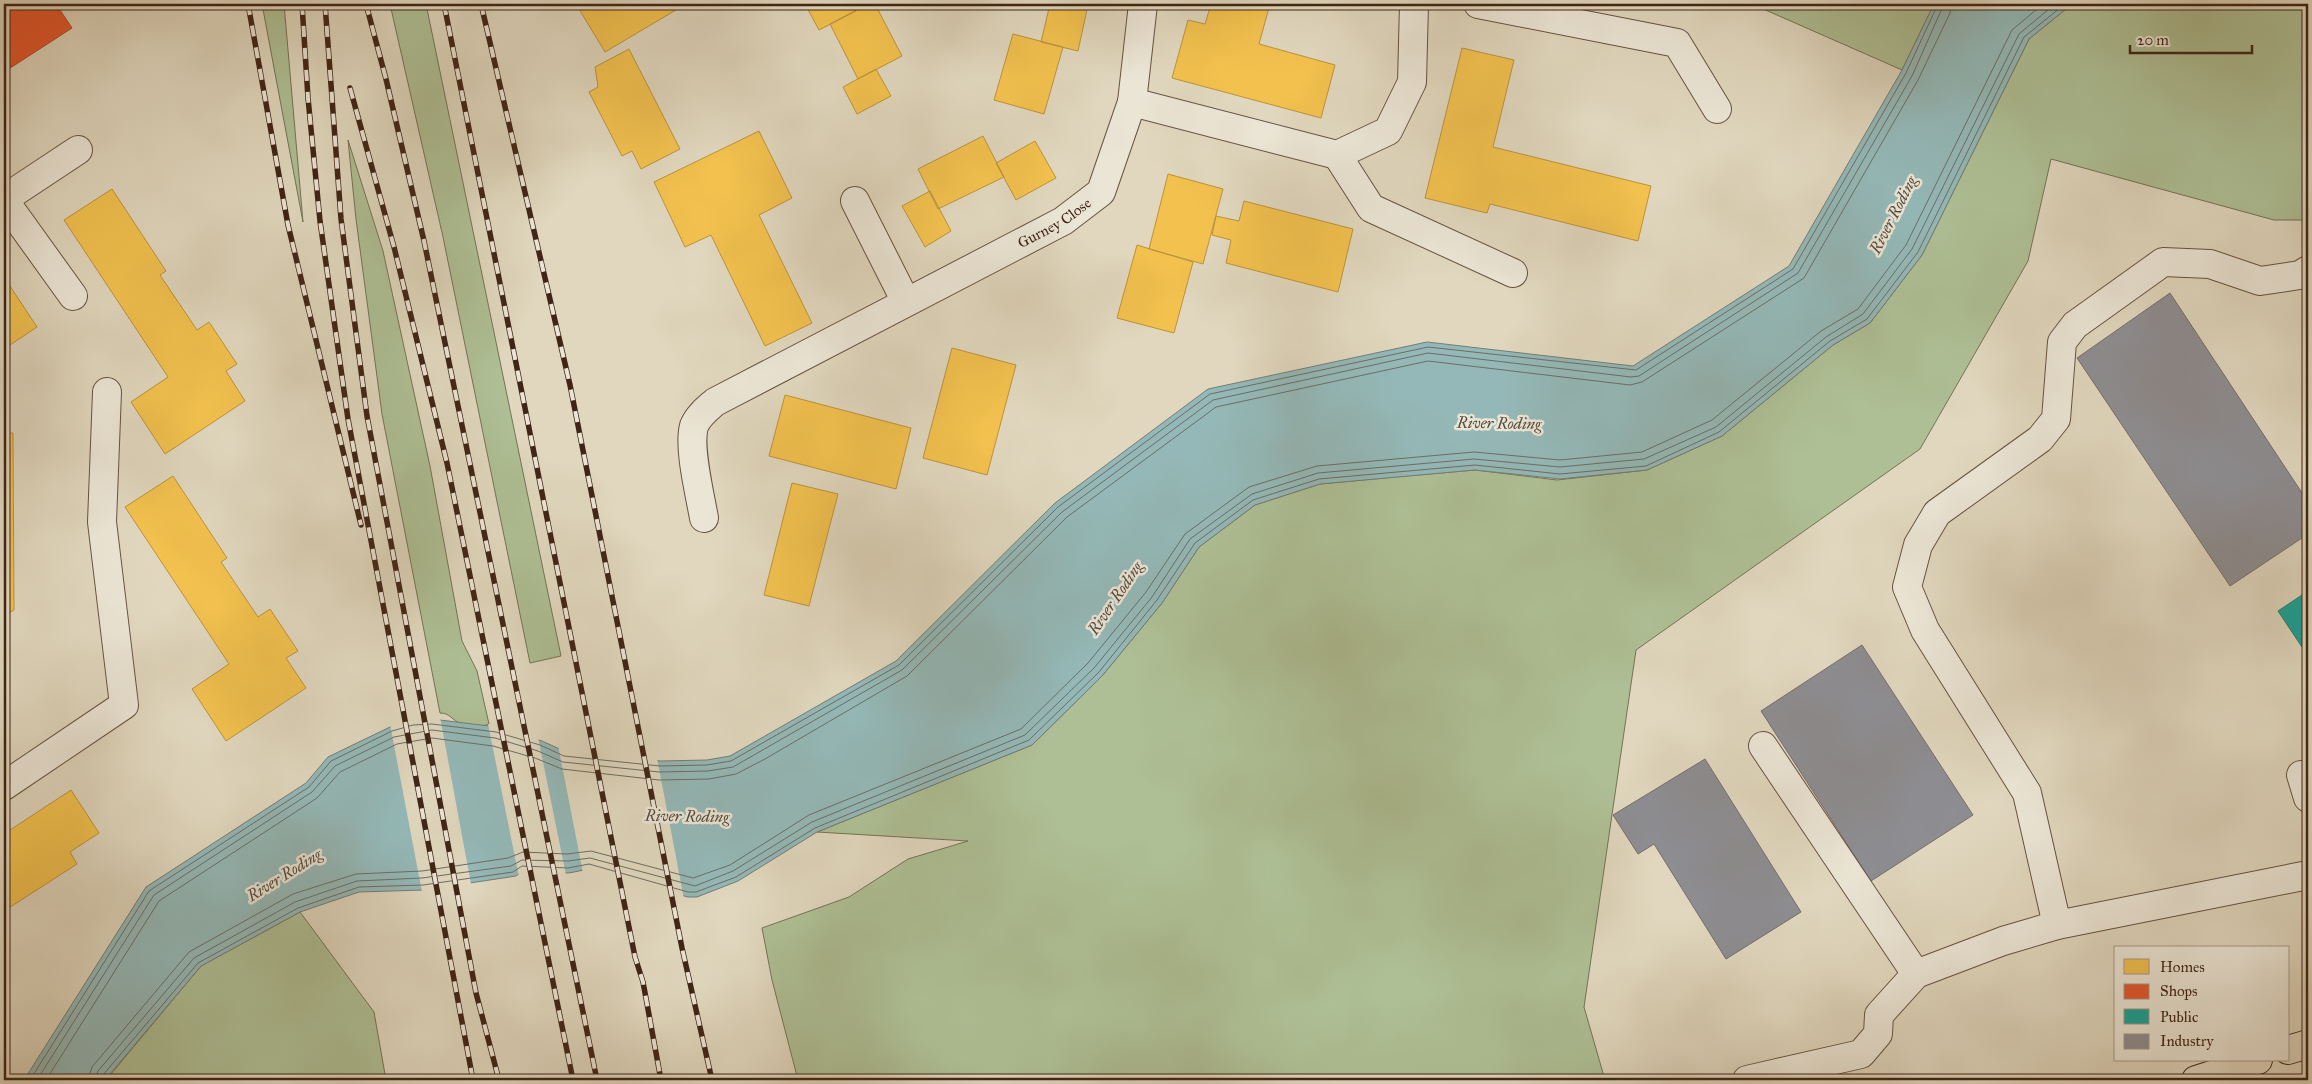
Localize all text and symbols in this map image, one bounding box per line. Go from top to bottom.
scale bar [2130,22,2252,54]
text: 20 m [2137,31,2169,49]
water label: River Roding [1865,172,1921,258]
street label: Gurney Close [1015,194,1095,252]
water label: River Roding [1456,413,1542,433]
water label: River Roding [1083,557,1147,639]
water label: River Roding [644,806,730,826]
water label: River Roding [242,844,326,906]
legend [2114,946,2290,1062]
text: Homes [2160,958,2205,976]
text: Shops [2160,982,2198,1000]
text: Public [2160,1008,2198,1026]
text: Industry [2160,1032,2214,1050]

